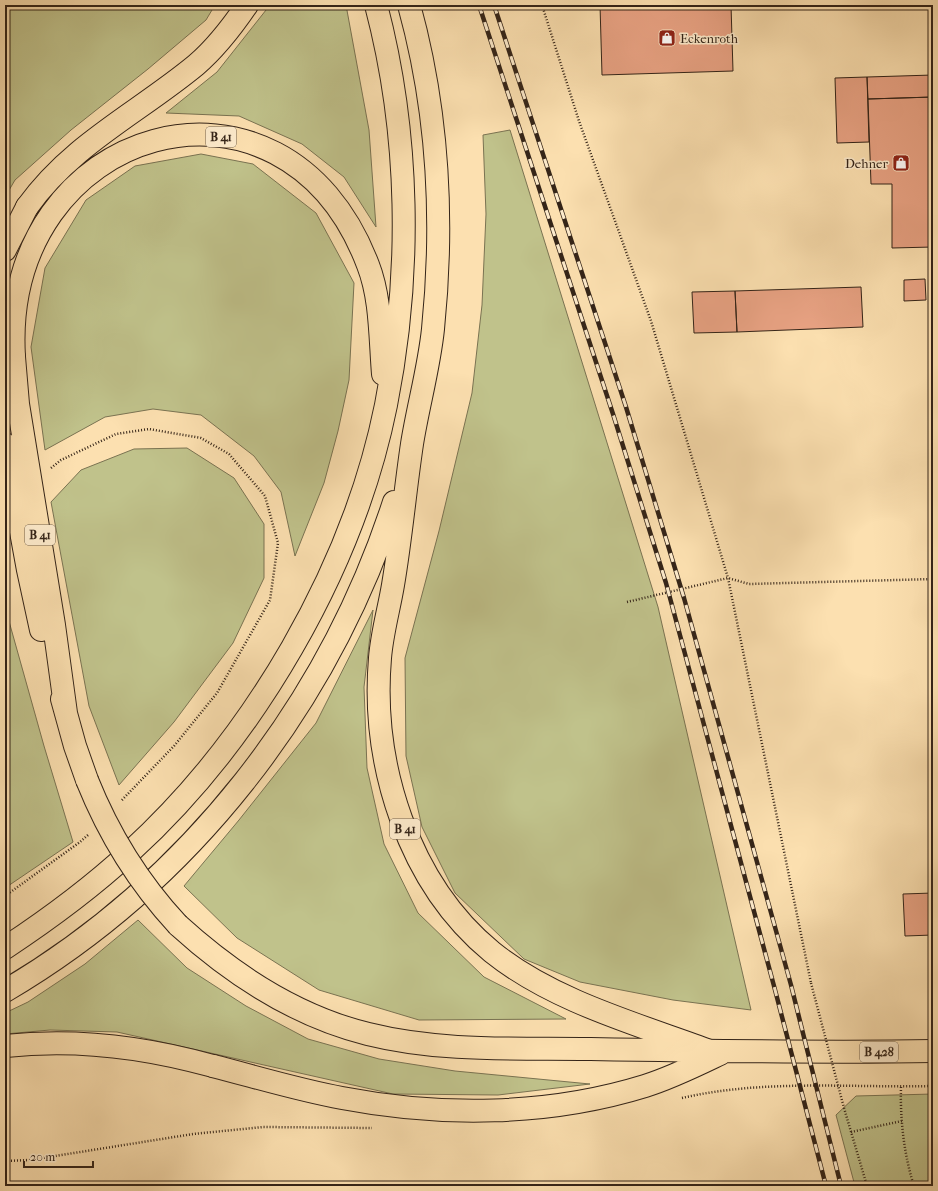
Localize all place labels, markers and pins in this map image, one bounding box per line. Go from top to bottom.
shop icon: Eckenroth [657,28,677,48]
place label: Eckenroth [680,31,739,46]
shop icon: Dehner [891,153,911,173]
place label: Dehner [845,156,888,171]

